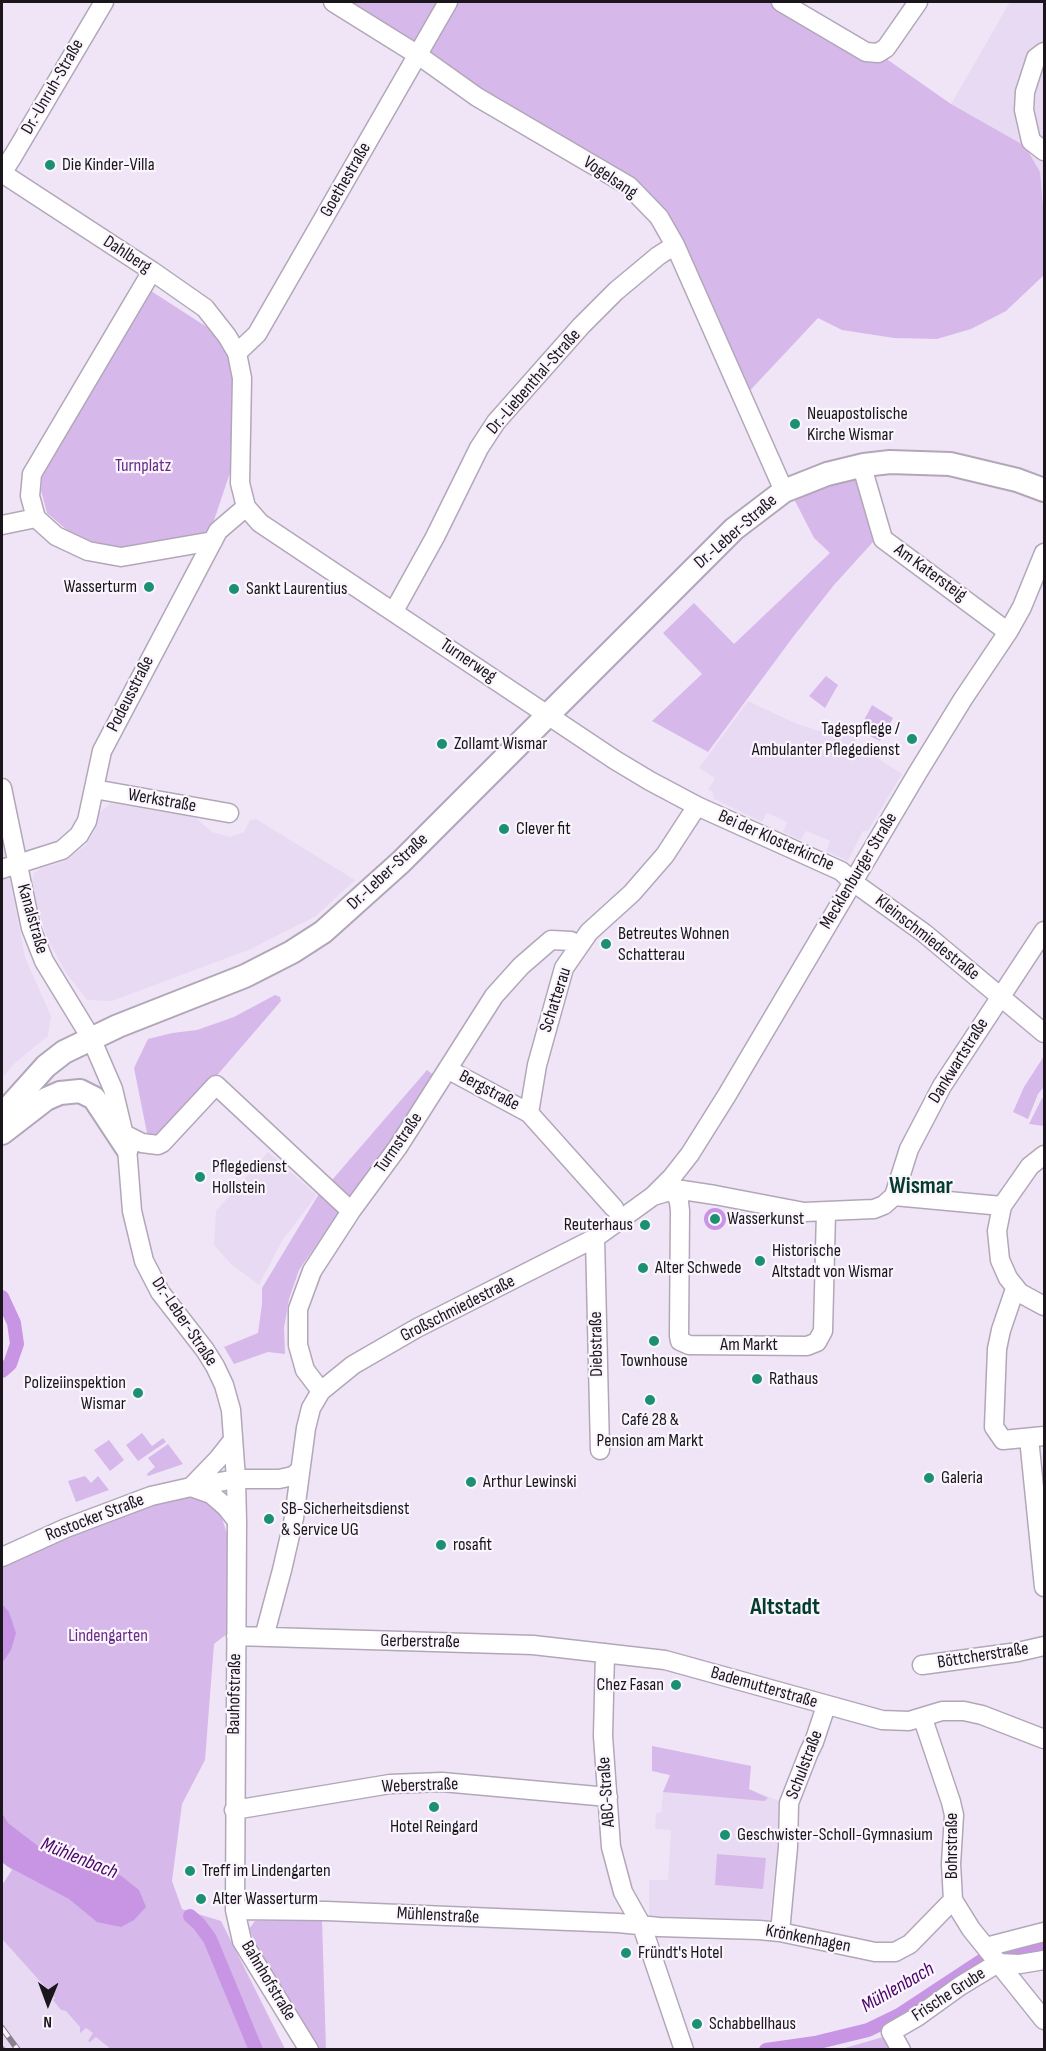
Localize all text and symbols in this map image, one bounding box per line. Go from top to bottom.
street label: Dr.-Unruh-Straße [17,36,89,138]
street label: Goethestraße [316,139,376,221]
street label: Vogelsang [579,152,641,204]
place label: Die Kinder-Villa [62,154,155,176]
marker: Die Kinder-Villa [43,158,57,172]
street label: Dahlberg [99,231,155,279]
street label: Dr.-Liebenthal-Straße [482,325,586,439]
place label: Neuapostolische Kirche Wismar [807,403,908,446]
marker: Neuapostolische Kirche Wismar [788,417,802,431]
park label: Turnplatz [115,455,171,477]
street label: Dr.-Leber-Straße [690,490,782,574]
street label: Am Katersteig [889,539,971,607]
place label: Wasserturm [64,576,137,598]
place label: Sankt Laurentius [246,578,347,600]
marker: Wasserturm [142,580,156,594]
marker: Sankt Laurentius [227,582,241,596]
street label: Turnerweg [436,634,500,688]
street label: Podeusstraße [103,652,159,736]
place label: Tagespflege / Ambulanter Pflegedienst [752,718,900,760]
marker: Tagespflege / Ambulanter Pflegedienst [905,732,919,746]
place label: Zollamt Wismar [454,733,547,755]
marker: Zollamt Wismar [435,737,449,751]
street label: Werkstraße [126,784,198,818]
street label: Bei der Klosterkirche [715,806,837,876]
street label: Mecklenburger Straße [816,809,902,933]
place label: Clever fit [516,818,571,840]
marker: Clever fit [497,822,511,836]
street label: Dr.-Leber-Straße [343,829,433,915]
street label: Kanalstraße [12,882,52,956]
street label: Kleinschmiedestraße [870,891,984,985]
place label: Betreutes Wohnen Schatterau [618,923,729,966]
marker: Betreutes Wohnen Schatterau [599,937,613,951]
street label: Schatterau [535,965,577,1035]
street label: Dankwartstraße [924,1014,994,1108]
street label: Bergstraße [455,1066,523,1116]
street label: Turmstraße [370,1109,428,1177]
place label: Pflegedienst Hollstein [212,1156,287,1198]
marker: Pflegedienst Hollstein [193,1170,207,1184]
district label: Wismar [889,1173,953,1201]
place label: Wasserkunst [727,1208,804,1230]
marker: Wasserkunst [708,1212,722,1226]
place label: Reuterhaus [564,1214,633,1236]
marker: Reuterhaus [638,1218,652,1232]
place label: Historische Altstadt von Wismar [772,1240,893,1282]
marker: Historische Altstadt von Wismar [753,1254,767,1268]
place label: Alter Schwede [655,1257,742,1279]
marker: Alter Schwede [636,1261,650,1275]
street label: Großschmiedestraße [397,1271,519,1347]
street label: Dr.-Leber-Straße [146,1273,222,1371]
street label: Diebstraße [586,1311,608,1377]
marker: Townhouse [647,1334,661,1348]
street label: Am Markt [720,1334,778,1356]
place label: Townhouse [620,1350,688,1372]
place label: Rathaus [769,1368,818,1390]
place label: Polizeiinspektion Wismar [24,1372,126,1414]
marker: Rathaus [750,1372,764,1386]
marker: Polizeiinspektion Wismar [131,1386,145,1400]
marker: Café 28 & Pension am Markt [643,1393,657,1407]
place label: Café 28 & Pension am Markt [597,1409,703,1452]
place label: Galeria [941,1467,983,1489]
place label: Arthur Lewinski [483,1471,577,1493]
marker: Galeria [922,1471,936,1485]
marker: Arthur Lewinski [464,1475,478,1489]
street label: Rostocker Straße [43,1489,147,1547]
place label: SB-Sicherheitsdienst & Service UG [281,1498,409,1540]
marker: SB-Sicherheitsdienst & Service UG [262,1512,276,1526]
place label: rosafit [453,1534,492,1556]
marker: rosafit [434,1538,448,1552]
district label: Altstadt [750,1594,820,1622]
park label: Lindengarten [68,1625,148,1647]
street label: Gerberstraße [380,1631,460,1653]
street label: Böttcherstraße [936,1638,1030,1674]
street label: Bauhofstraße [223,1653,247,1735]
street label: Bademutterstraße [708,1662,820,1714]
place label: Chez Fasan [597,1674,664,1696]
marker: Chez Fasan [669,1678,683,1692]
street label: Schulstraße [782,1728,828,1802]
street label: ABC-Straße [594,1756,620,1828]
street label: Weberstraße [381,1774,459,1798]
marker: Hotel Reingard [427,1800,441,1814]
street label: Bohrstraße [941,1813,963,1879]
place label: Hotel Reingard [390,1816,478,1838]
place label: Geschwister-Scholl-Gymnasium [737,1824,933,1846]
marker: Geschwister-Scholl-Gymnasium [718,1828,732,1842]
water label: Mühlenbach [37,1833,121,1885]
place label: Treff im Lindengarten [202,1860,331,1882]
marker: Treff im Lindengarten [183,1864,197,1878]
place label: Alter Wasserturm [213,1888,318,1910]
marker: Alter Wasserturm [194,1892,208,1906]
street label: Mühlenstraße [396,1903,480,1929]
street label: Krönkenhagen [764,1920,852,1958]
street label: Bahnhofstraße [236,1937,300,2025]
place label: Fründt's Hotel [638,1942,723,1964]
marker: Fründt's Hotel [619,1946,633,1960]
water label: Mühlenbach [857,1957,939,2019]
street label: Frische Grube [908,1963,990,2027]
north arrow [18,1973,78,2033]
text: N [43,2012,52,2031]
place label: Schabbellhaus [709,2013,796,2035]
marker: Schabbellhaus [690,2017,704,2031]

